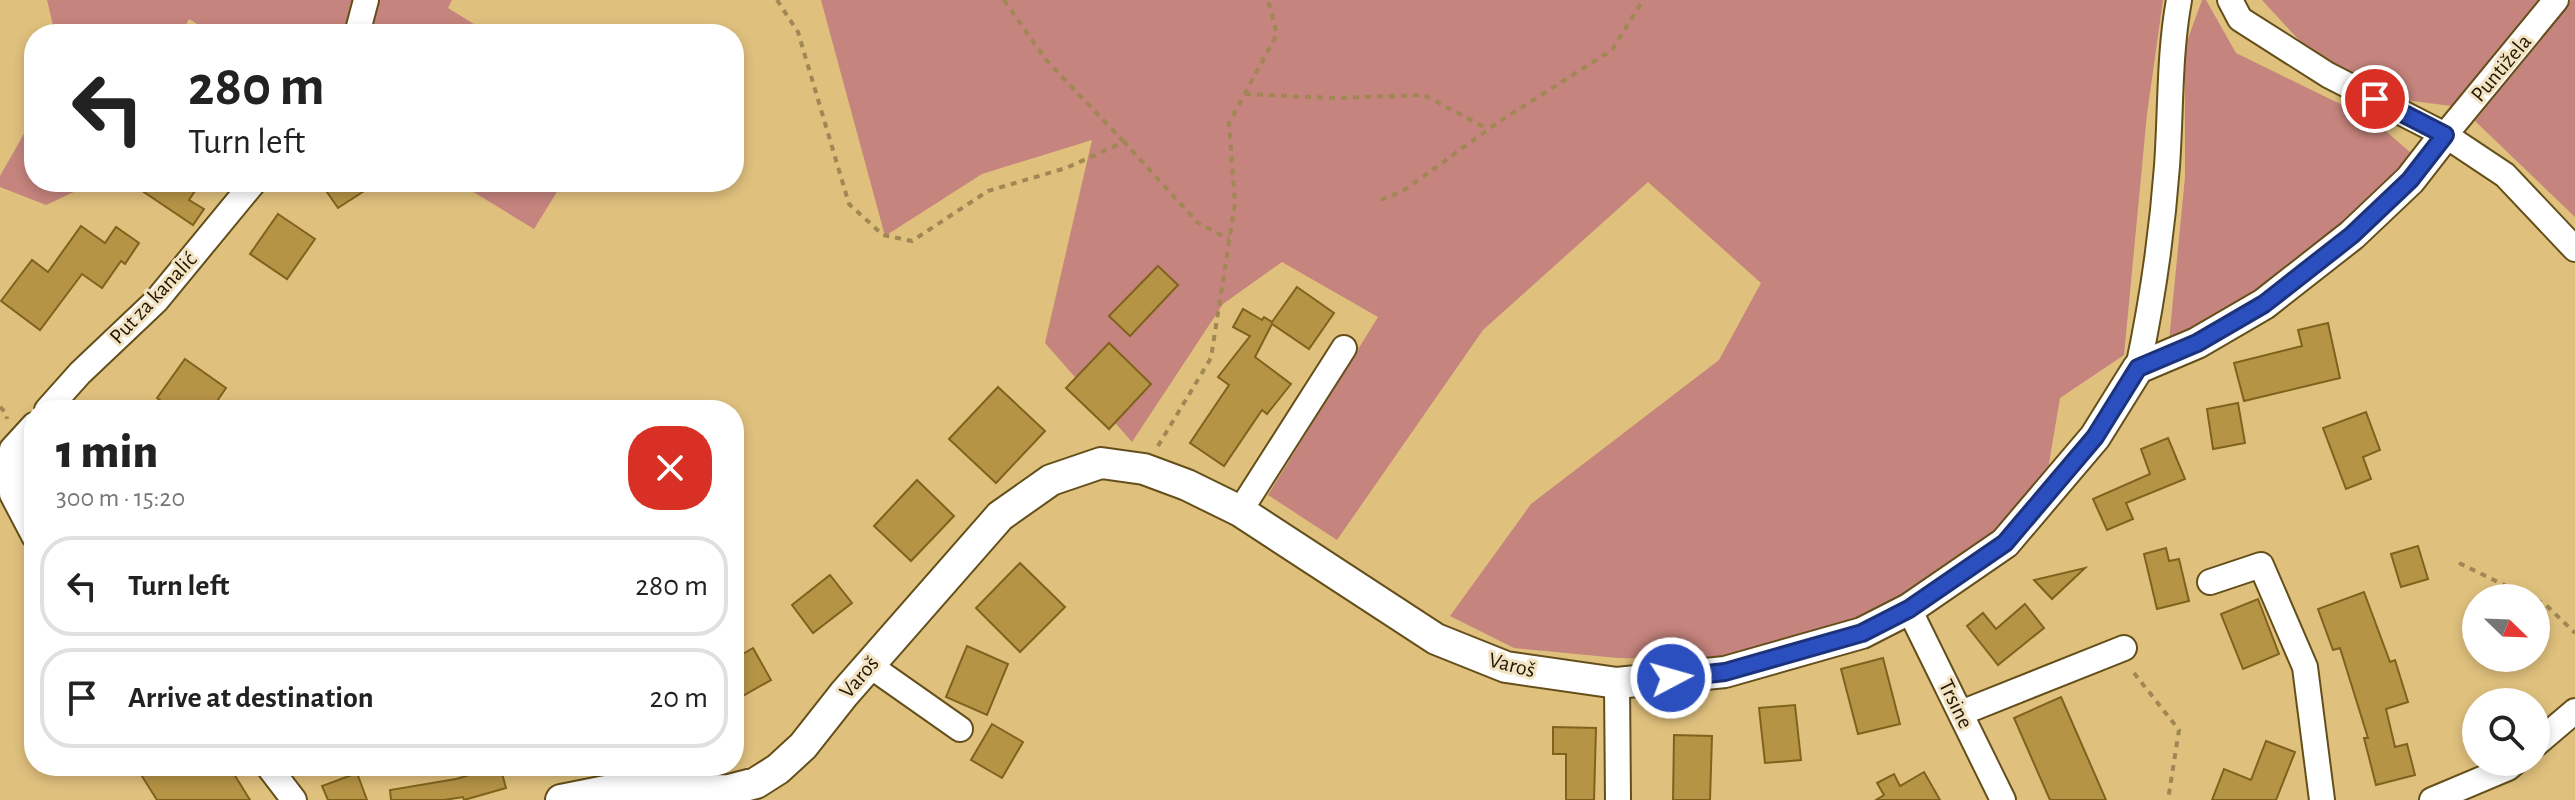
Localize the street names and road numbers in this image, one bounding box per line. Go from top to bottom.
street label: Puntižela [2467,30,2535,106]
street label: Put za kanalić [105,248,201,348]
street label: Varoš [1486,649,1538,681]
street label: Varoš [835,652,883,702]
street label: Trsine [1935,676,1977,732]

